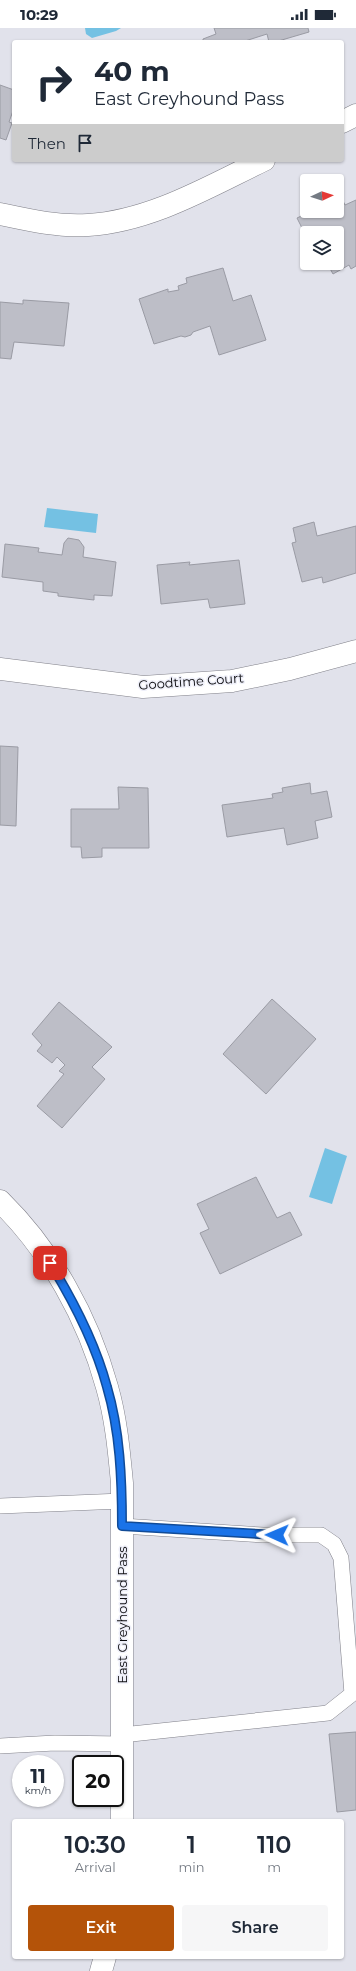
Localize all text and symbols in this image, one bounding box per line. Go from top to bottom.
text: 10:29 [20,5,58,24]
text: 40 m [94,54,170,88]
icon: right [28,56,80,108]
text: East Greyhound Pass [94,88,284,110]
icon: arrive [74,132,96,154]
text: Then [28,134,66,153]
north arrow [300,174,344,218]
map controls [300,174,344,270]
button: layers [300,226,344,270]
street label: Goodtime Court [138,669,244,693]
pin [33,1246,67,1280]
icon: arrive [39,1252,61,1274]
position arrow [256,1514,298,1556]
street label: East Greyhound Pass [114,1546,130,1684]
speed limit sign: 20 [72,1755,124,1807]
text: 11 [30,1764,46,1788]
text: km/h [25,1784,51,1797]
text: 10:30 [65,1830,126,1859]
text: 1 [187,1830,196,1859]
text: 110 [257,1830,291,1859]
text: Arrival [75,1859,116,1875]
text: min [178,1859,204,1875]
text: m [267,1859,281,1875]
button: Exit [28,1905,174,1951]
button: Share [182,1905,328,1951]

